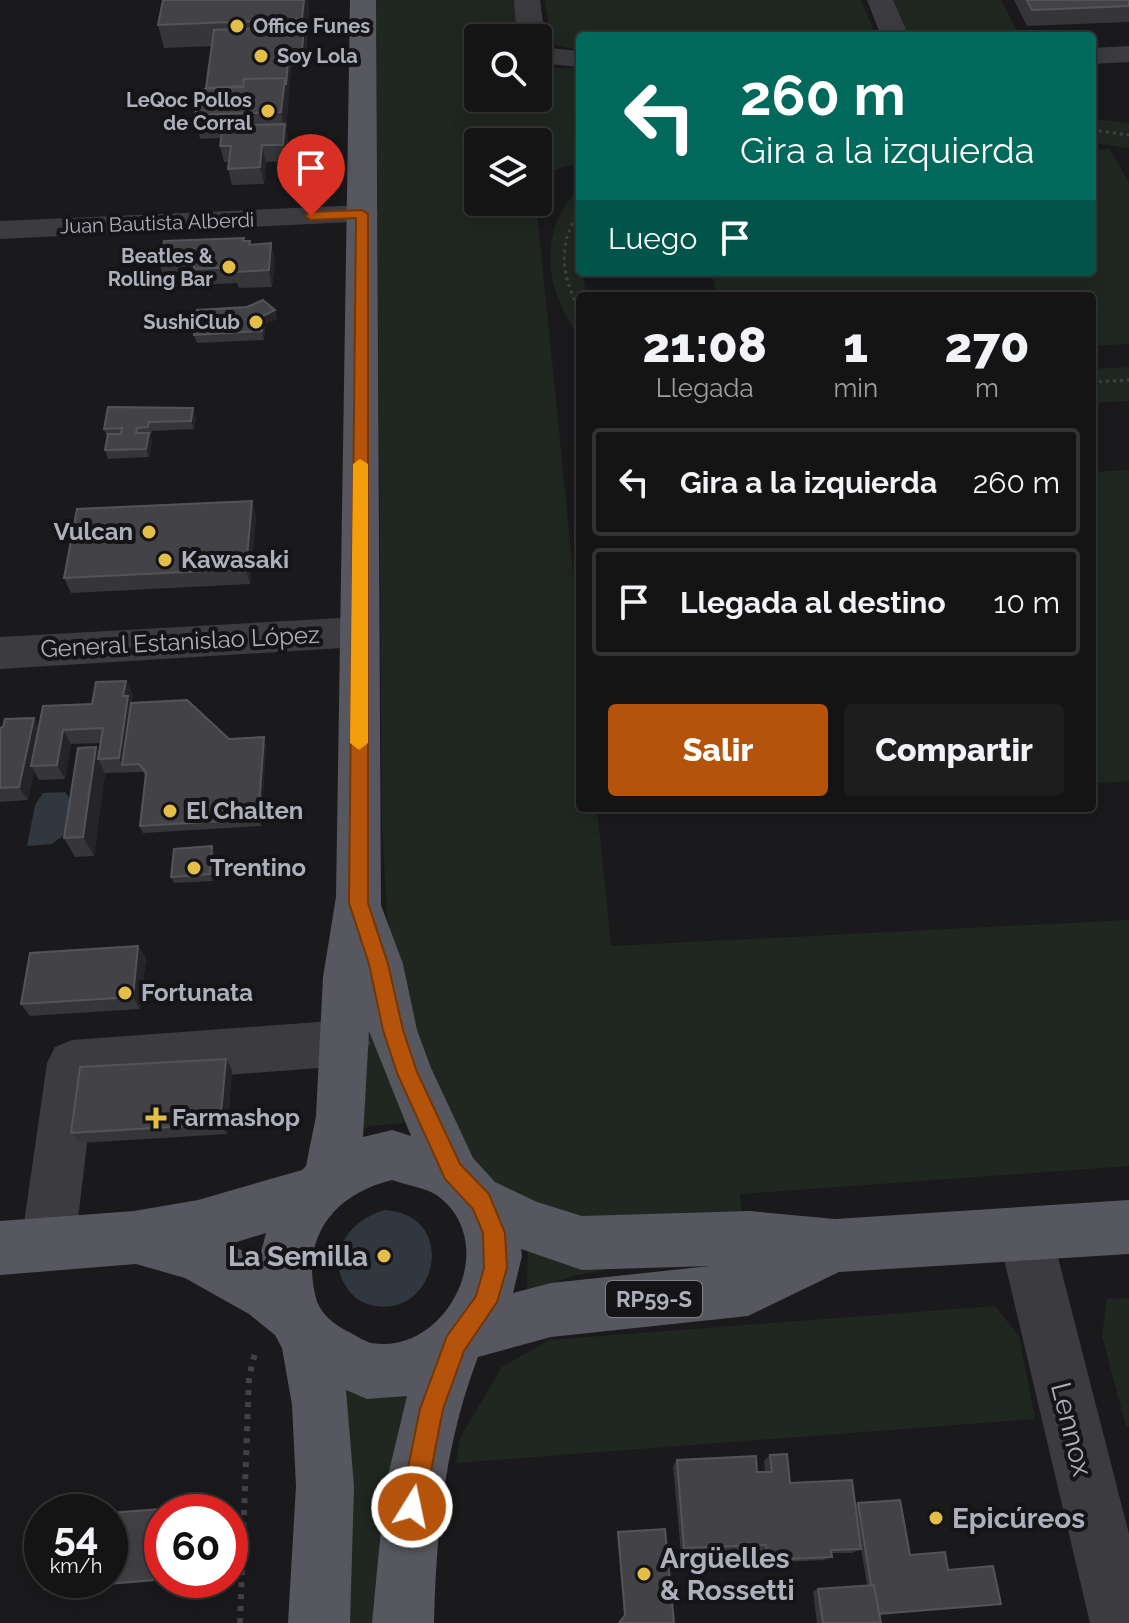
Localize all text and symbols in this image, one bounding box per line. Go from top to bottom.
place label: Office Funes [253,14,370,38]
marker: Office Funes [228,17,246,35]
map controls [464,24,552,216]
button: search [464,24,552,112]
place label: Soy Lola [277,44,358,68]
marker: Soy Lola [252,47,270,65]
text: 260 m [740,62,906,128]
icon: left [608,64,712,168]
place label: LeQoc Pollos de Corral [126,88,253,135]
marker: LeQoc Pollos de Corral [259,102,277,120]
button: layers [464,128,552,216]
text: Gira a la izquierda [740,129,1034,171]
pin [277,134,345,216]
icon: arrive [289,146,333,190]
street label: Juan Bautista Alberdi [59,208,255,238]
icon: arrive [713,216,757,260]
text: Luego [608,221,697,256]
place label: Beatles & Rolling Bar [108,244,214,291]
marker: Beatles & Rolling Bar [220,258,238,276]
place label: SushiClub [143,310,240,334]
marker: SushiClub [247,313,265,331]
text: 21:08 [642,317,767,373]
text: 1 [843,317,868,373]
text: 270 [945,317,1030,373]
text: Llegada [656,373,754,403]
text: min [833,373,878,403]
text: m [975,373,999,403]
icon: left [612,460,656,504]
text: Gira a la izquierda [680,465,937,500]
text: 260 m [973,465,1060,500]
place label: Vulcan [54,517,133,546]
marker: Vulcan [140,523,158,541]
place label: Kawasaki [181,545,289,574]
marker: Kawasaki [156,551,174,569]
icon: arrive [612,580,656,624]
text: Llegada al destino [680,585,946,620]
text: 10 m [994,585,1060,620]
street label: General Estanislao López [40,620,320,663]
button: Salir [608,704,828,796]
button: Compartir [844,704,1064,796]
place label: El Chalten [186,796,303,825]
marker: El Chalten [161,802,179,820]
place label: Trentino [210,853,306,882]
marker: Trentino [185,859,203,877]
place label: Fortunata [141,978,253,1007]
marker: Fortunata [116,984,134,1002]
place label: Farmashop [172,1103,300,1132]
marker: Farmashop [147,1109,165,1127]
place label: La Semilla [228,1240,368,1273]
marker: La Semilla [375,1247,393,1265]
road number: RP59-S [606,1281,702,1317]
street label: Lennox [1044,1379,1099,1479]
position arrow [370,1465,454,1549]
speed limit sign: 60 [144,1494,248,1598]
place label: Epicúreos [952,1502,1085,1535]
marker: Epicúreos [927,1509,945,1527]
text: 54 [53,1512,98,1559]
place label: Argüelles & Rossetti [660,1542,795,1607]
text: km/h [50,1554,102,1578]
marker: Argüelles & Rossetti [635,1565,653,1583]

